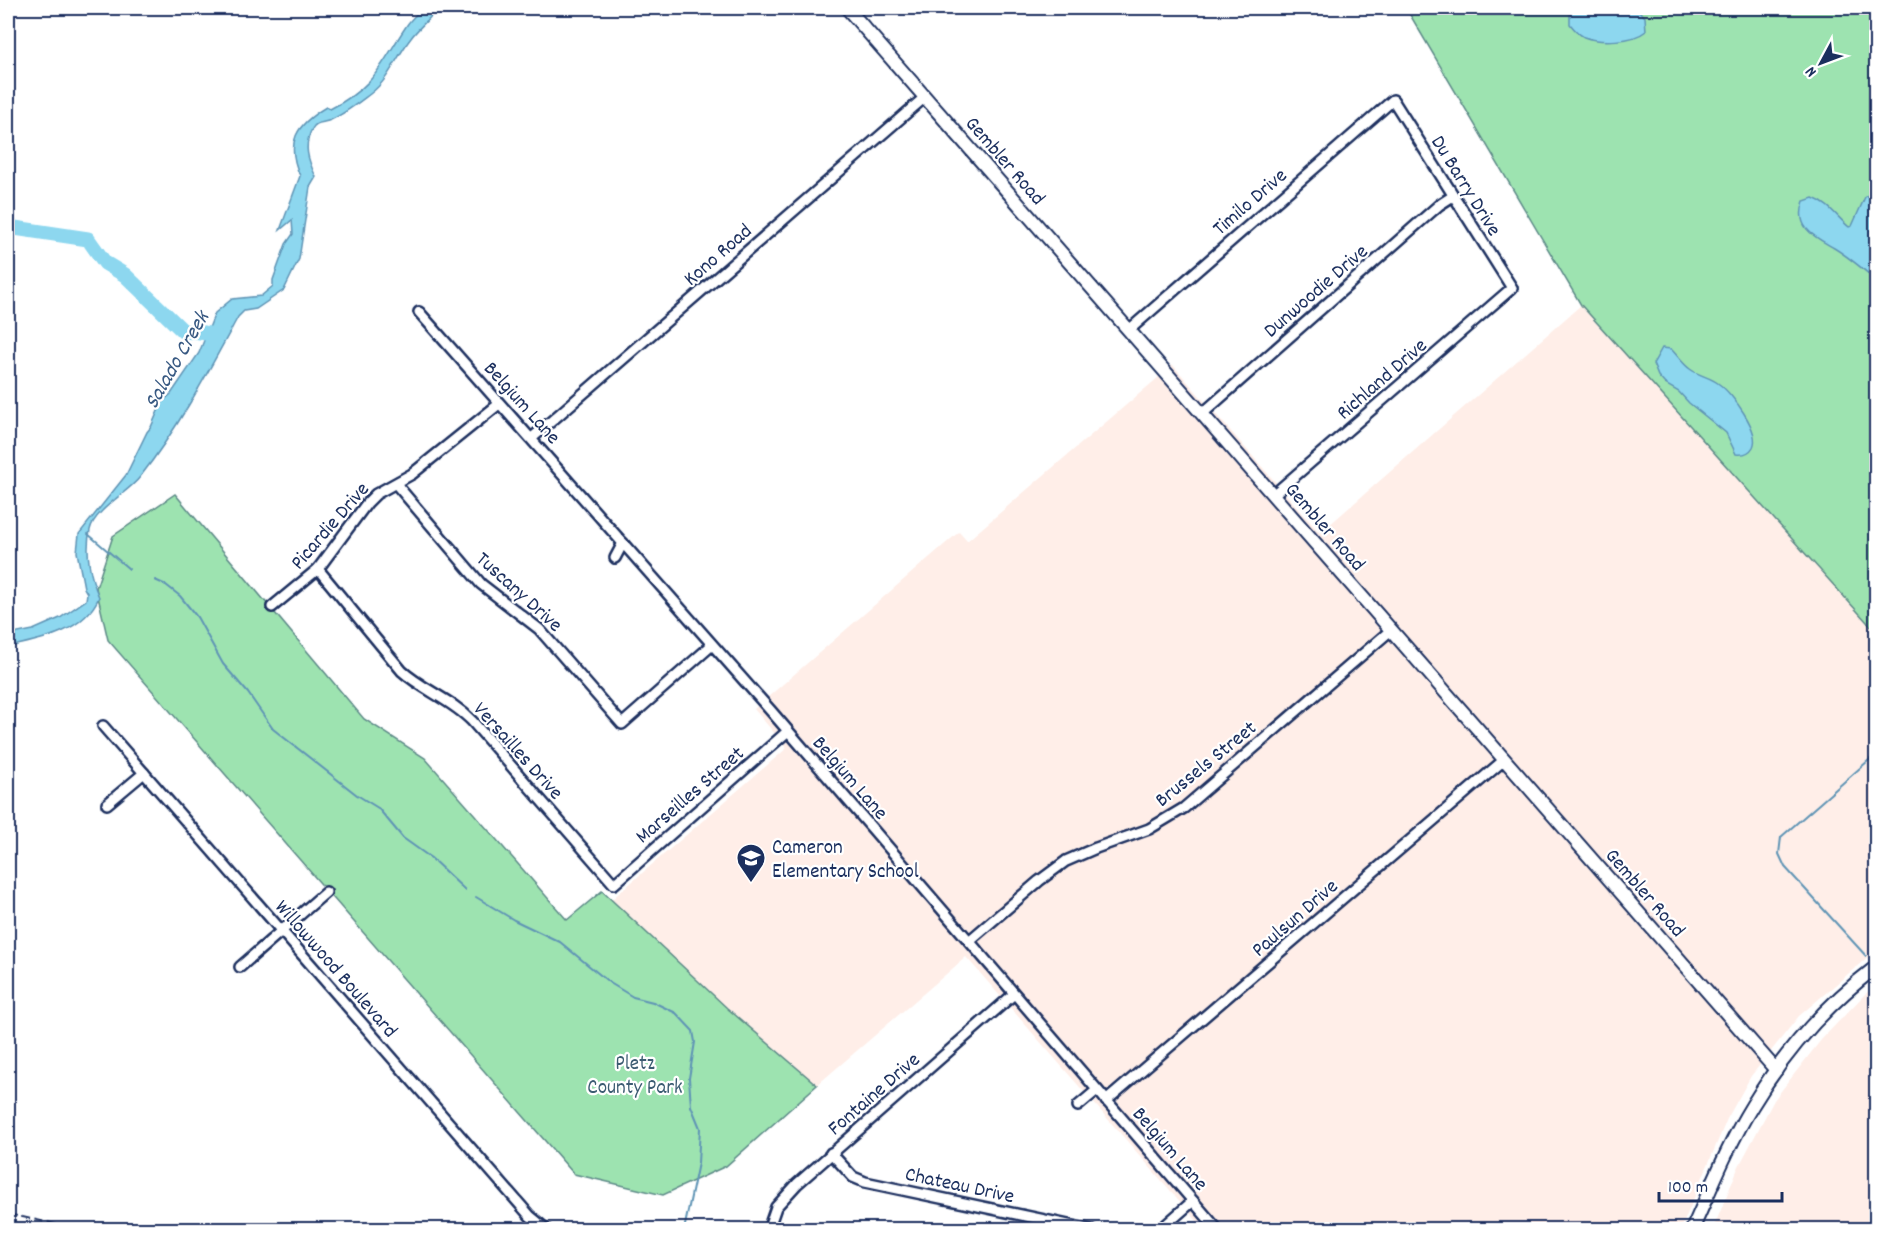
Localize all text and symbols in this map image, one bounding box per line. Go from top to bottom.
north arrow [1791,33,1851,93]
text: N [1800,61,1823,82]
street label: Gembler Road [957,111,1051,213]
street label: Du Barry Drive [1422,130,1507,243]
street label: Timilo Drive [1207,162,1295,244]
street label: Kono Road [678,218,760,295]
street label: Dunwoodie Drive [1258,238,1376,346]
water label: Salado Creek [138,304,219,415]
street label: Richland Drive [1331,332,1435,428]
street label: Belgium Lane [475,356,566,452]
street label: Picardie Drive [285,476,378,577]
street label: Gembler Road [1277,477,1371,579]
street label: Tuscany Drive [468,546,568,641]
street label: Versailles Drive [464,696,569,808]
street label: Brussels Street [1149,715,1264,816]
street label: Belgium Lane [804,730,894,828]
street label: Marseilles Street [630,740,752,852]
place label: Cameron Elementary School [772,834,919,888]
school or university icon: Cameron Elementary School [735,842,767,884]
street label: Gembler Road [1597,843,1691,945]
street label: Paulsun Drive [1246,873,1346,965]
street label: Willowwood Boulevard [266,894,403,1046]
street label: Fontaine Drive [822,1047,928,1144]
park label: Pletz County Park [587,1050,683,1104]
street label: Belgium Lane [1124,1101,1214,1199]
street label: Chateau Drive [902,1161,1017,1213]
scale bar [1659,1165,1782,1203]
text: 100 m [1668,1176,1708,1201]

